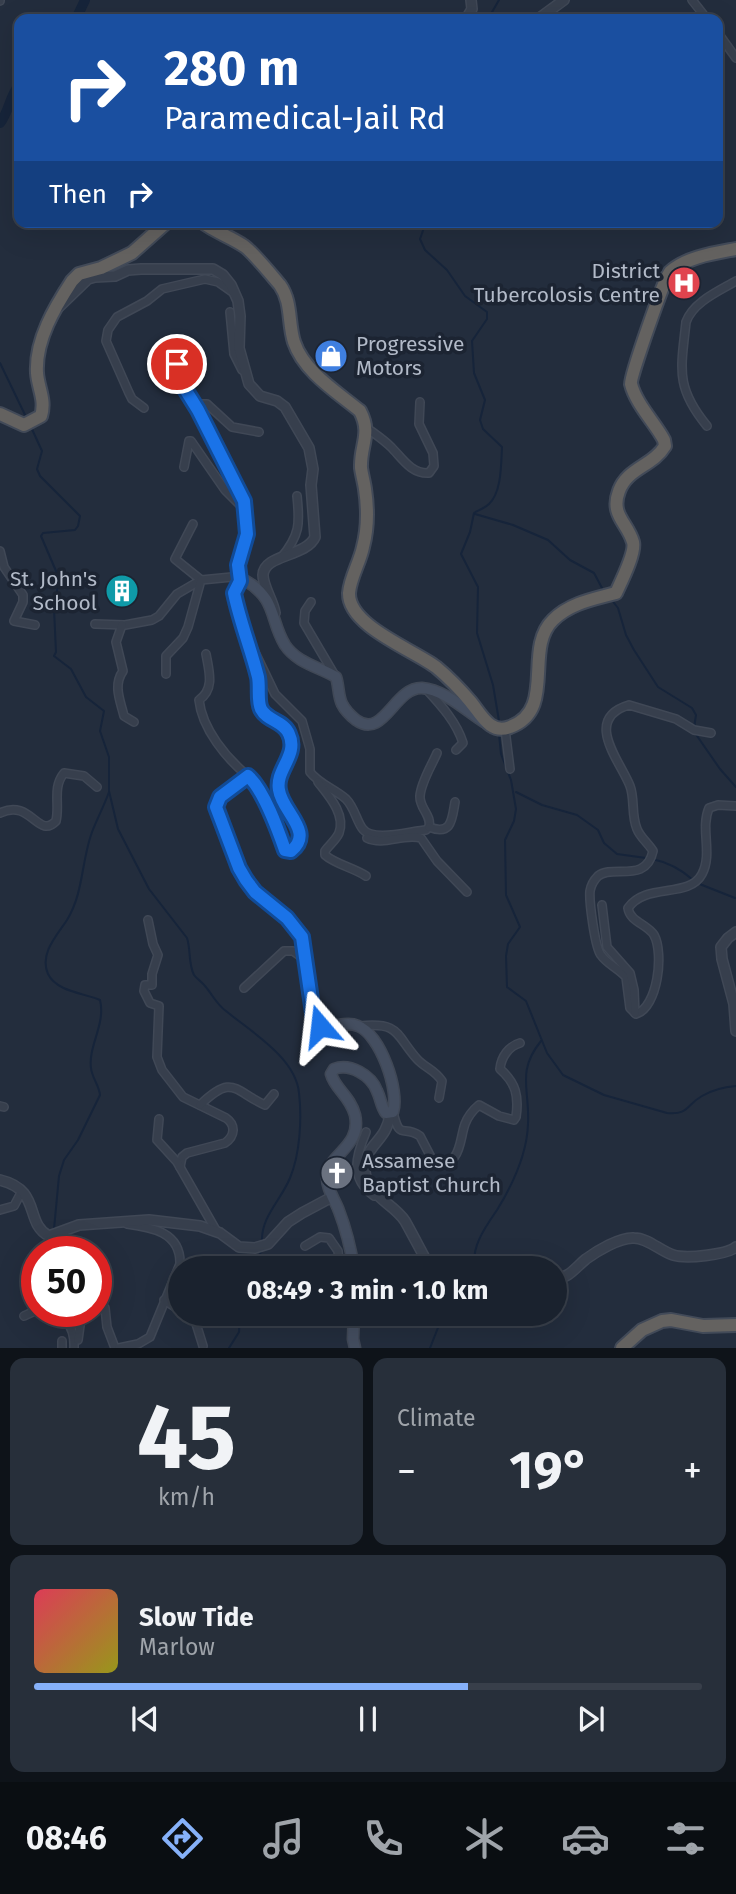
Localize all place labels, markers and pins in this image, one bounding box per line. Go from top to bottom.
place label: District Tubercolosis Centre [473,258,660,308]
hospital icon: District Tubercolosis Centre [665,264,703,302]
place label: Progressive Motors [356,331,464,381]
pin [147,334,207,394]
shop icon: Progressive Motors [312,337,350,375]
place label: St. John's School [10,566,97,616]
building icon: St. John's School [103,572,141,610]
place label: Assamese Baptist Church [362,1148,501,1198]
church icon: Assamese Baptist Church [318,1154,356,1192]

